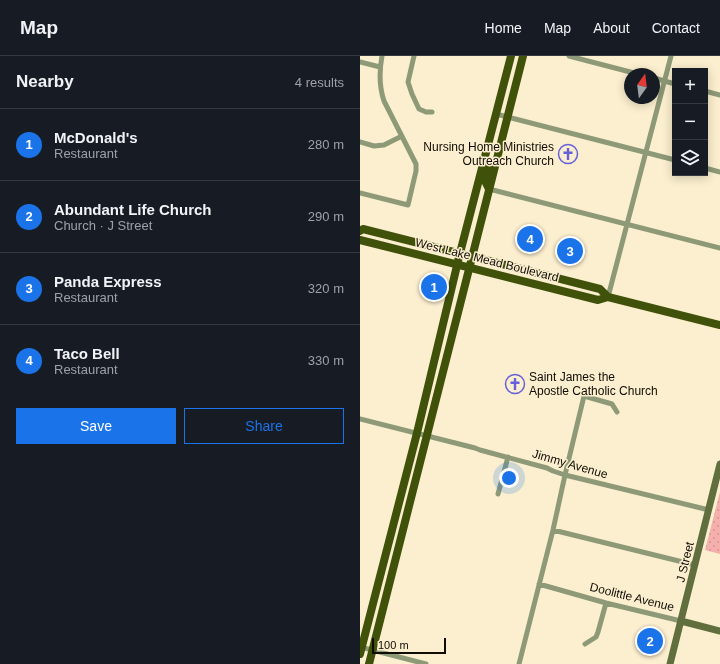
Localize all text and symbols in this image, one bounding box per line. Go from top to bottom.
text: Map [20,17,58,38]
text: Home [485,20,522,36]
text: Map [544,20,571,36]
text: About [593,20,630,36]
text: Contact [652,20,700,36]
north arrow [624,68,660,104]
map controls [672,68,708,176]
button: + [672,68,708,104]
text: Nearby [16,72,74,91]
text: 4 results [295,75,344,90]
button: − [672,104,708,140]
text: McDonald's [54,129,138,146]
text: 1 [25,137,33,152]
text: 280 m [308,137,344,152]
place label: Nursing Home Ministries Outreach Church [423,140,554,168]
button: layers [672,140,708,176]
church icon: Nursing Home Ministries Outreach Church [557,143,579,165]
text: Restaurant [54,146,118,161]
text: Abundant Life Church [54,201,212,218]
text: 2 [25,209,33,224]
text: 290 m [308,209,344,224]
text: Church · J Street [54,218,152,233]
pin: 4 [517,224,543,254]
street label: West Lake Mead Boulevard [414,235,560,285]
pin: 3 [557,236,583,266]
pin: 1 [421,272,447,302]
text: Panda Express [54,273,162,290]
text: 3 [25,281,33,296]
text: 320 m [308,281,344,296]
text: Restaurant [54,290,118,305]
text: Taco Bell [54,345,120,362]
text: 4 [25,353,33,368]
text: 330 m [308,353,344,368]
text: Restaurant [54,362,118,377]
place label: Saint James the Apostle Catholic Church [529,370,658,398]
church icon: Saint James the Apostle Catholic Church [504,373,526,395]
button: Save [16,408,176,444]
button: Share [184,408,344,444]
street label: Jimmy Avenue [531,447,610,482]
your location [499,468,519,488]
street label: J Street [673,540,697,584]
street label: Doolittle Avenue [588,580,676,614]
pin: 2 [637,626,663,656]
scale bar [372,636,446,655]
text: 100 m [378,639,409,651]

